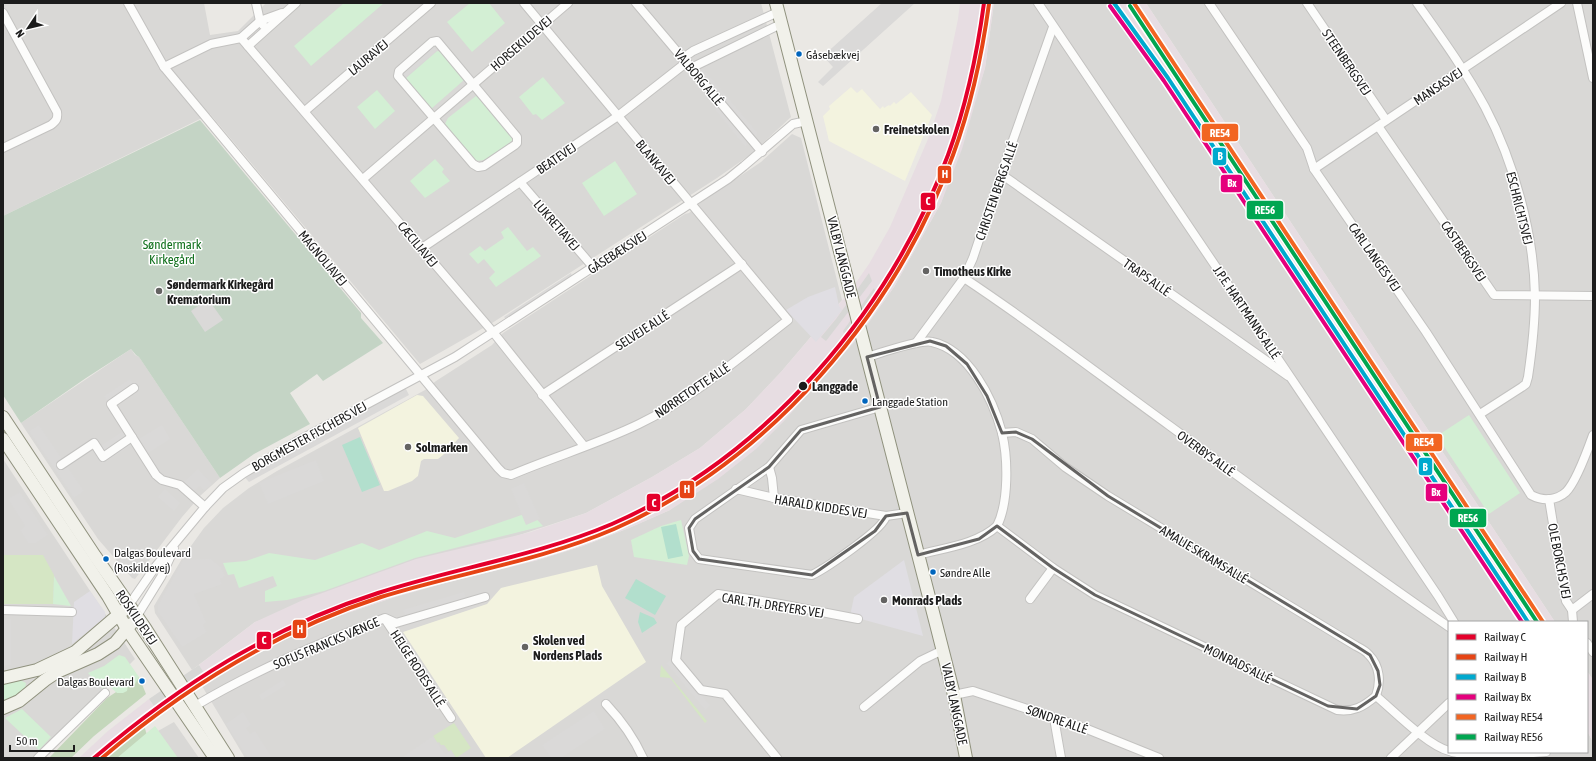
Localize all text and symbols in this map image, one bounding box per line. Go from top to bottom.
north arrow [8,8,48,48]
street label: HORSEKILDEVEJ [488,13,555,74]
street label: STEENBERGSVEJ [1319,26,1374,98]
text: N [13,28,27,40]
street label: LAURAVEJ [345,36,391,78]
street label: VALBORG ALLÉ [671,46,727,109]
place label: Gåsebækvej [806,48,859,62]
marker: Gåsebækvej [794,49,804,59]
street label: MANSASVEJ [1411,65,1466,108]
place label: Freinetskolen [884,122,949,137]
line badge: RE54 [1201,123,1239,142]
marker: Freinetskolen [871,124,881,134]
text: RE54 [1210,127,1230,139]
street label: BLANKAVEJ [633,137,679,188]
street label: CHRISTEN BERGS ALLÉ [973,139,1021,243]
street label: BEATEVEJ [533,140,579,177]
line badge: B [1212,147,1227,166]
text: B [1217,150,1223,162]
line badge: H [937,165,952,184]
text: H [942,168,948,180]
street label: ESCHRICHTSVEJ [1503,170,1536,246]
line badge: Bx [1220,174,1243,193]
text: Bx [1227,177,1237,189]
line badge: C [920,192,936,211]
text: C [926,195,931,207]
street label: LUKRETIAVEJ [531,197,583,254]
line badge: RE56 [1246,200,1284,220]
text: RE56 [1255,204,1275,216]
street label: VALBY LANGGADE [824,215,859,300]
street label: CASTBERGSVEJ [1438,218,1489,284]
street label: CÆCILIAVEJ [394,219,441,270]
street label: CARL LANGES VEJ [1345,220,1404,294]
street label: MAGNOLIAVEJ [295,228,350,289]
street label: GÅSEBÆKSVEJ [585,228,650,277]
park label: Søndermark Kirkegård [143,237,202,267]
street label: TRAPS ALLÉ [1120,256,1174,299]
street label: J.P.E. HARTMANNS ALLÉ [1210,263,1283,362]
place label: Timotheus Kirke [934,264,1011,279]
marker: Timotheus Kirke [921,266,931,276]
place label: Søndermark Kirkegård Krematorium [167,277,273,307]
marker: Søndermark Kirkegård Krematorium [154,286,164,296]
street label: SELVEJE ALLÉ [613,307,672,353]
street label: NØRRETOFTE ALLÉ [652,360,733,421]
place label: Langgade [812,379,858,394]
marker: Langgade [797,380,809,392]
place label: Langgade Station [872,395,948,409]
marker: Langgade Station [860,396,870,406]
street label: BORGMESTER FISCHERS VEJ [249,399,369,474]
street label: OVERBYS ALLÉ [1174,428,1238,479]
line badge: RE54 [1405,433,1443,452]
text: RE54 [1414,436,1434,448]
place label: Solmarken [416,440,468,455]
marker: Solmarken [403,442,413,452]
line badge: B [1418,457,1433,476]
text: B [1422,461,1428,473]
line badge: H [679,480,695,499]
text: H [684,483,690,495]
line badge: Bx [1425,483,1448,502]
text: Bx [1431,486,1441,498]
street label: HARALD KIDDES VEJ [773,492,869,521]
line badge: C [646,493,661,512]
text: C [652,497,657,509]
line badge: RE56 [1449,508,1487,528]
text: RE56 [1458,512,1478,524]
street label: AMALIE SKRAMS ALLÉ [1157,522,1251,587]
street label: OLE BORCHS VEJ [1545,522,1574,600]
place label: Dalgas Boulevard (Roskildevej) [114,546,191,575]
marker: Dalgas Boulevard (Roskildevej) [101,554,111,564]
place label: Søndre Alle [940,566,990,580]
marker: Søndre Alle [928,567,938,577]
street label: ROSKILDEVEJ [113,587,160,648]
street label: CARL TH. DREYERS VEJ [721,590,825,621]
place label: Monrads Plads [892,593,962,608]
marker: Monrads Plads [879,595,889,605]
street label: SOFUS FRANCKS VÆNGE [271,614,382,673]
line badge: H [292,619,307,639]
legend [1448,621,1588,753]
text: H [297,623,303,635]
street label: HELGE RODES ALLÉ [387,627,448,710]
text: Railway C [1484,630,1527,644]
line badge: C [256,631,272,650]
place label: Skolen ved Nordens Plads [533,633,602,663]
text: C [262,634,267,646]
street label: MONRADS ALLÉ [1202,641,1274,686]
marker: Skolen ved Nordens Plads [520,642,530,652]
text: Railway H [1484,650,1528,664]
street label: VALBY LANGGADE [939,662,971,747]
text: Railway B [1484,670,1527,684]
place label: Dalgas Boulevard [57,675,134,689]
marker: Dalgas Boulevard [137,676,147,686]
text: Railway Bx [1484,690,1531,704]
street label: SØNDRE ALLÉ [1024,702,1090,737]
text: Railway RE54 [1484,710,1543,724]
scale bar [10,727,74,753]
text: Railway RE56 [1484,730,1543,744]
text: 50 m [16,734,38,748]

